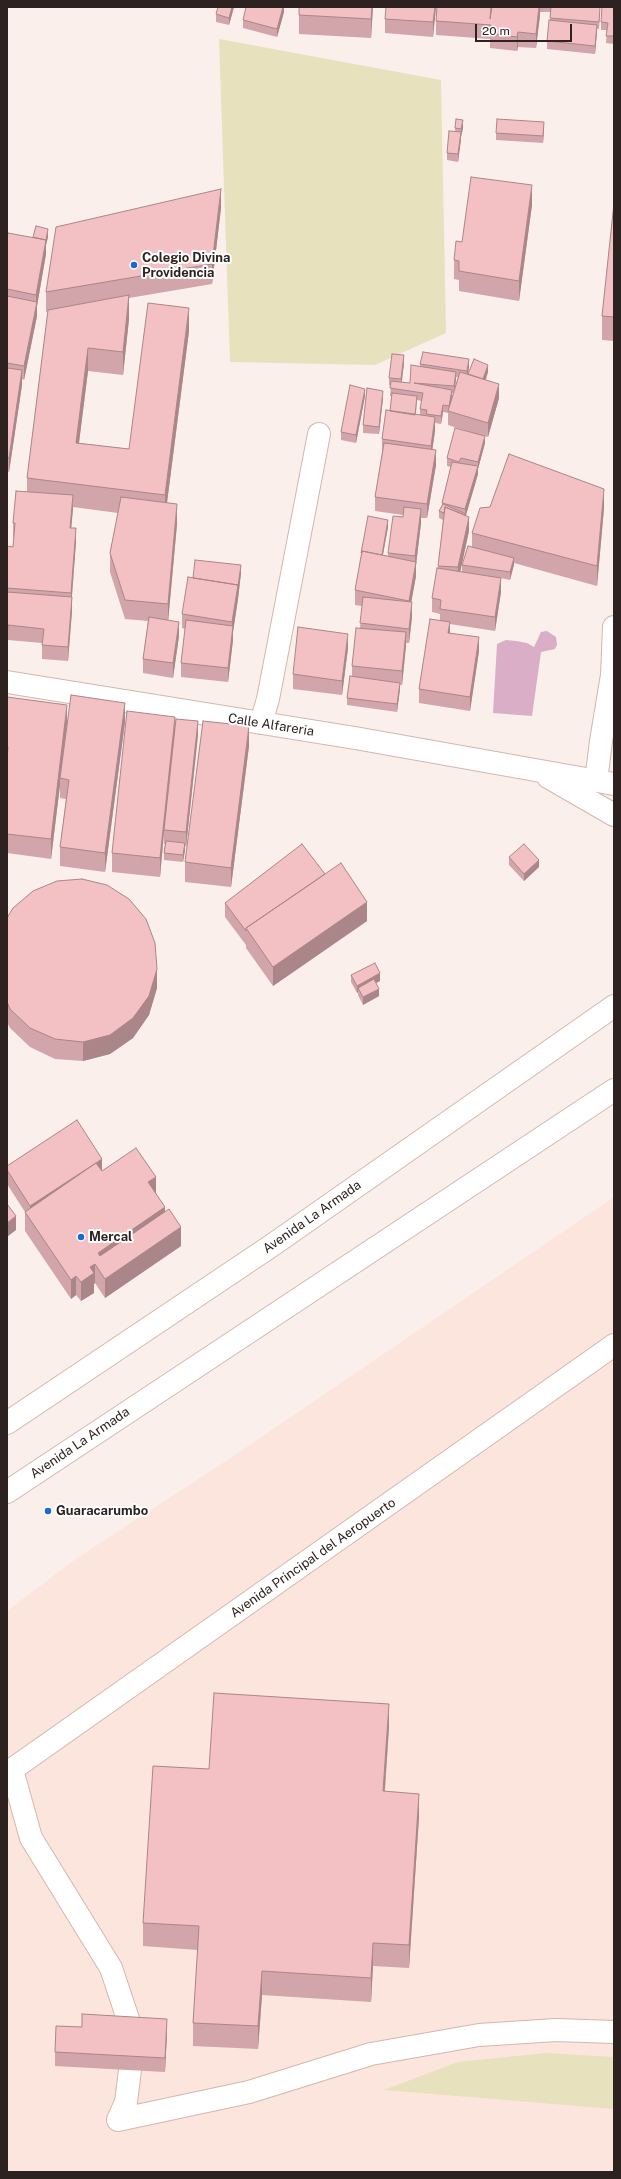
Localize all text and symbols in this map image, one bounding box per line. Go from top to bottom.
scale bar [477,16,574,42]
text: 20 m [482,24,510,38]
place label: Colegio Divina Providencia [142,250,230,281]
marker: Colegio Divina Providencia [129,260,139,270]
street label: Calle Alfareria [227,710,315,740]
street label: Avenida La Armada [260,1177,364,1257]
place label: Mercal [89,1229,132,1245]
marker: Mercal [76,1232,86,1242]
street label: Avenida La Armada [27,1404,133,1482]
street label: Avenida Principal del Aeropuerto [227,1495,399,1621]
place label: Guaracarumbo [56,1503,148,1519]
marker: Guaracarumbo [43,1506,53,1516]

